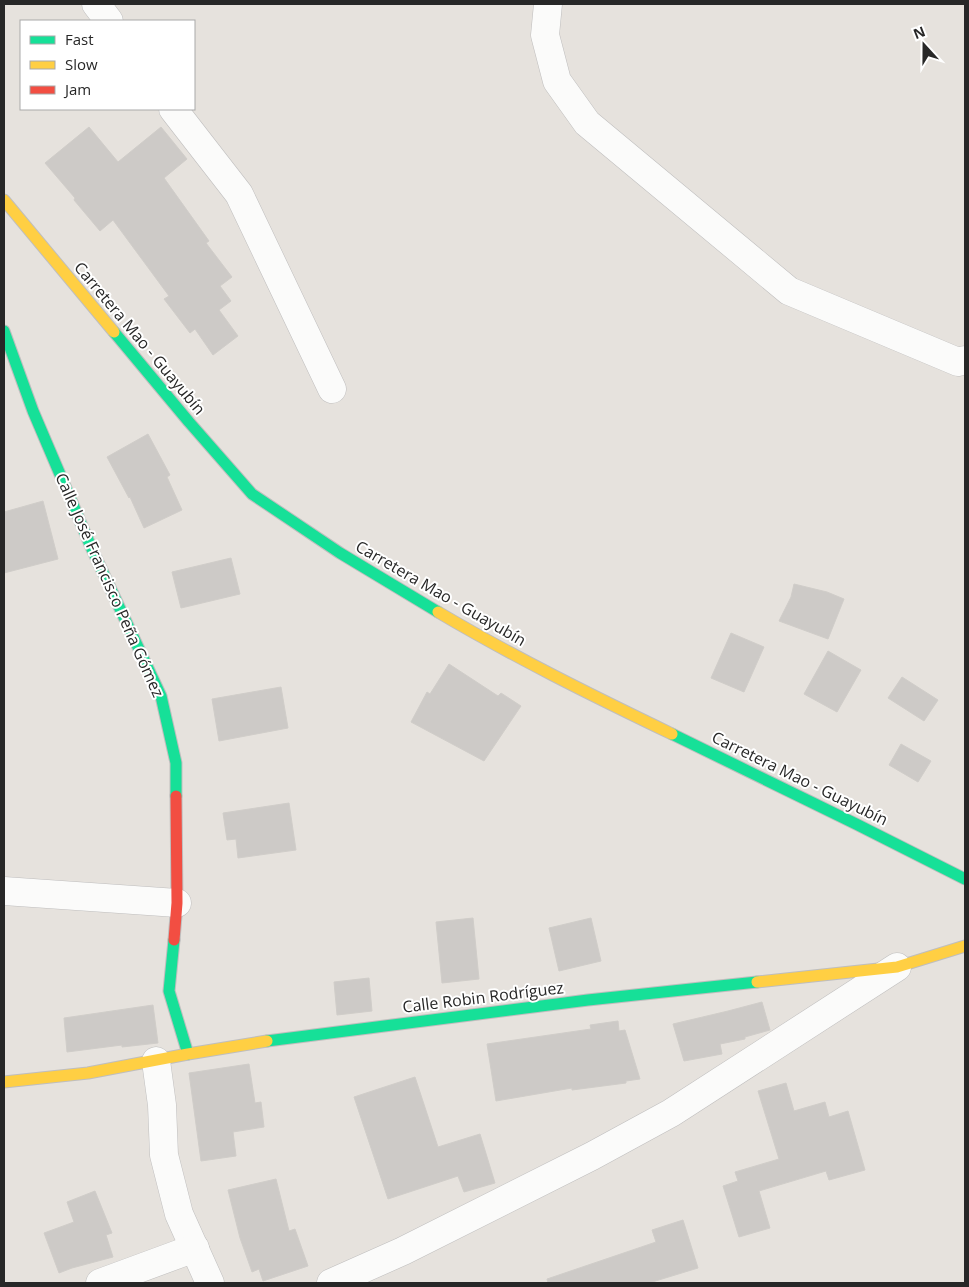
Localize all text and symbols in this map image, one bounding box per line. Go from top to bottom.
legend [20,20,195,110]
north arrow [899,20,949,70]
text: N [910,21,928,43]
text: Fast [65,29,94,49]
text: Slow [65,54,98,74]
text: Jam [63,79,91,99]
street label: Carretera Mao - Guayubín [69,257,211,419]
street label: Calle José Francisco Peña Gómez [50,469,170,701]
street label: Carretera Mao - Guayubín [352,535,530,651]
street label: Carretera Mao - Guayubín [708,726,892,830]
street label: Calle Robin Rodríguez [401,976,565,1018]

